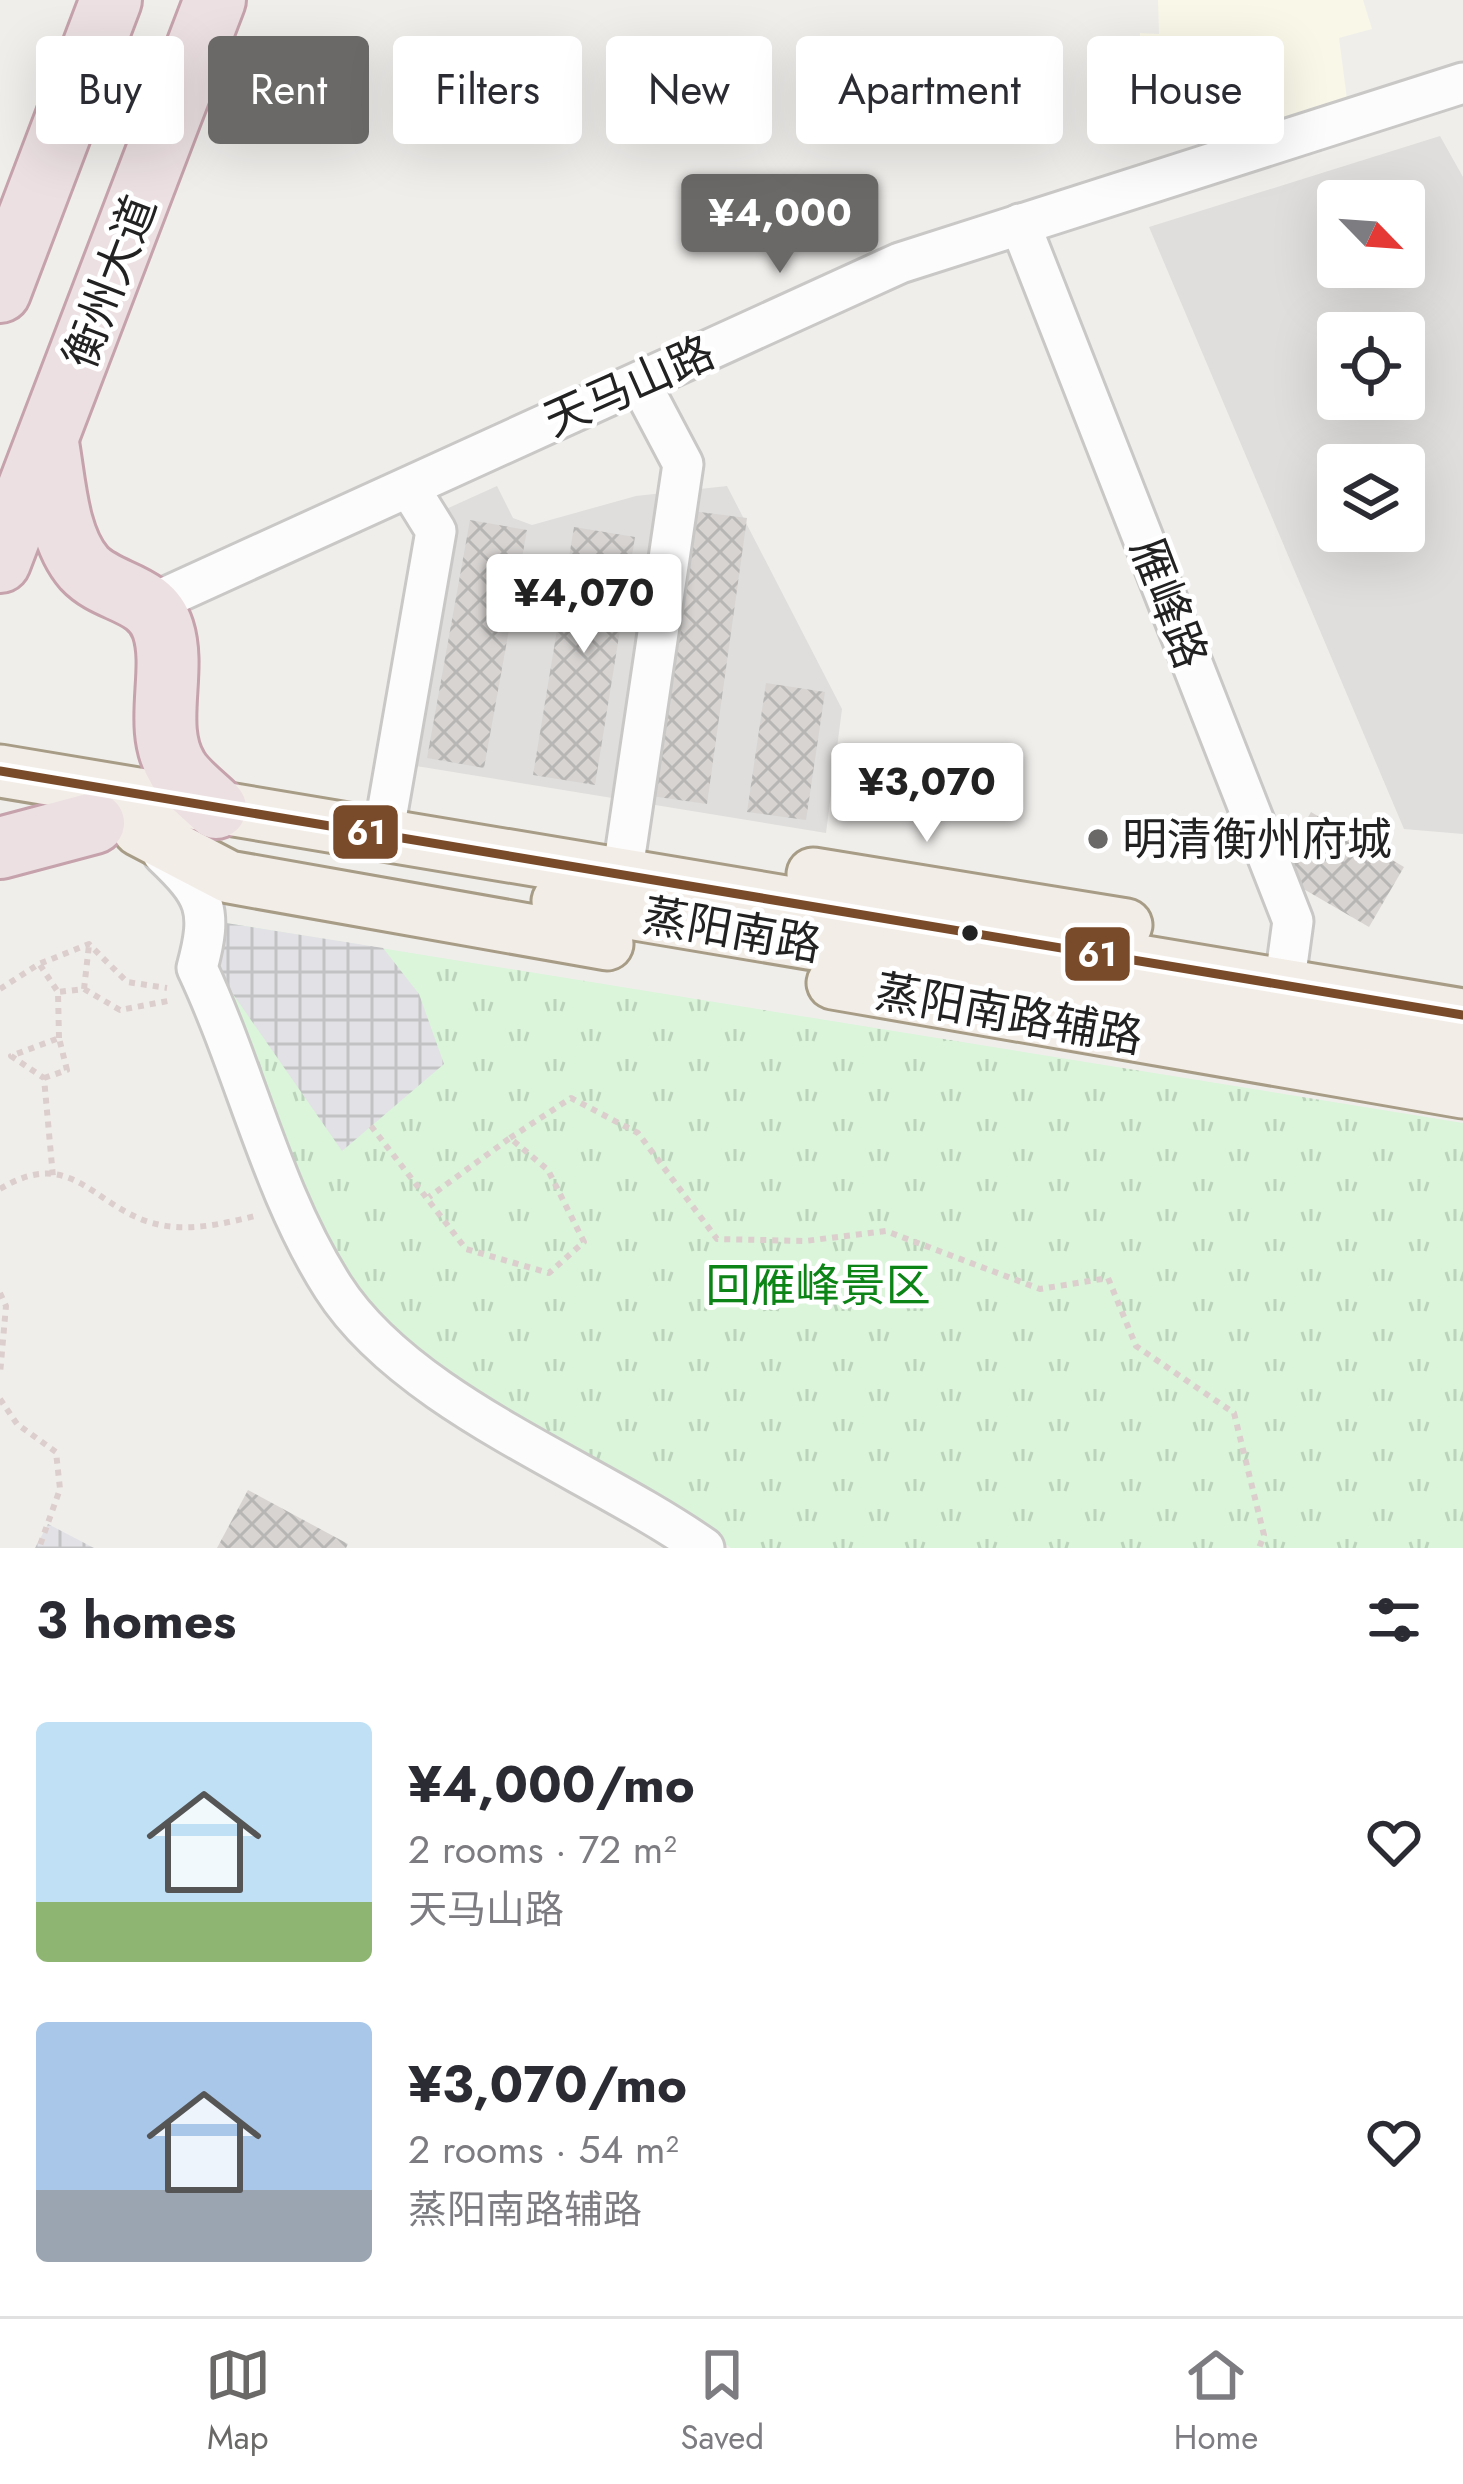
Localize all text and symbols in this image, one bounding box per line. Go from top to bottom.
chip: Buy [36,36,184,144]
chip: Rent [208,36,369,144]
chip: Filters [393,36,582,144]
chip: New [606,36,772,144]
chip: Apartment [796,36,1063,144]
chip: House [1087,36,1284,144]
pin: ¥4,000 [682,174,878,276]
north arrow [1317,180,1425,288]
map controls [1317,180,1425,552]
text: ¥4,000 [708,184,852,241]
street label: 衡州大道 [47,186,173,378]
button: locate [1317,312,1425,420]
street label: 天马山路 [534,320,724,452]
button: layers [1317,444,1425,552]
street label: 雁峰路 [1114,528,1224,678]
pin: ¥4,070 [486,554,682,656]
text: ¥4,070 [513,564,655,621]
pin: ¥3,070 [829,743,1025,845]
text: ¥3,070 [858,753,996,810]
line badge: 61 [331,803,400,861]
place label: 明清衡州府城 [1122,807,1392,872]
text: 61 [347,809,385,856]
marker: 明清衡州府城 [1085,826,1111,852]
street label: 蒸阳南路 [638,882,826,978]
unlabelled marker [959,922,981,944]
line badge: 61 [1063,925,1132,983]
text: 61 [1078,931,1116,978]
street label: 蒸阳南路辅路 [870,959,1148,1069]
park label: 回雁峰景区 [705,1253,931,1318]
text: 3 homes [36,1583,236,1657]
icon: filters [1361,1587,1427,1653]
text: ¥4,000/mo [408,1747,695,1821]
icon: home [132,1770,276,1914]
icon: heart [1361,1809,1427,1875]
text: 2 rooms · 72 m² [408,1821,677,1878]
text: 天马山路 [408,1881,564,1938]
text: ¥3,070/mo [408,2047,687,2121]
icon: home [132,2070,276,2214]
icon: heart [1361,2109,1427,2175]
text: 2 rooms · 54 m² [408,2121,679,2178]
text: 蒸阳南路辅路 [408,2181,642,2238]
tab: Map [205,2342,271,2461]
tab: Saved [681,2342,764,2461]
tab: Home [1174,2342,1258,2461]

